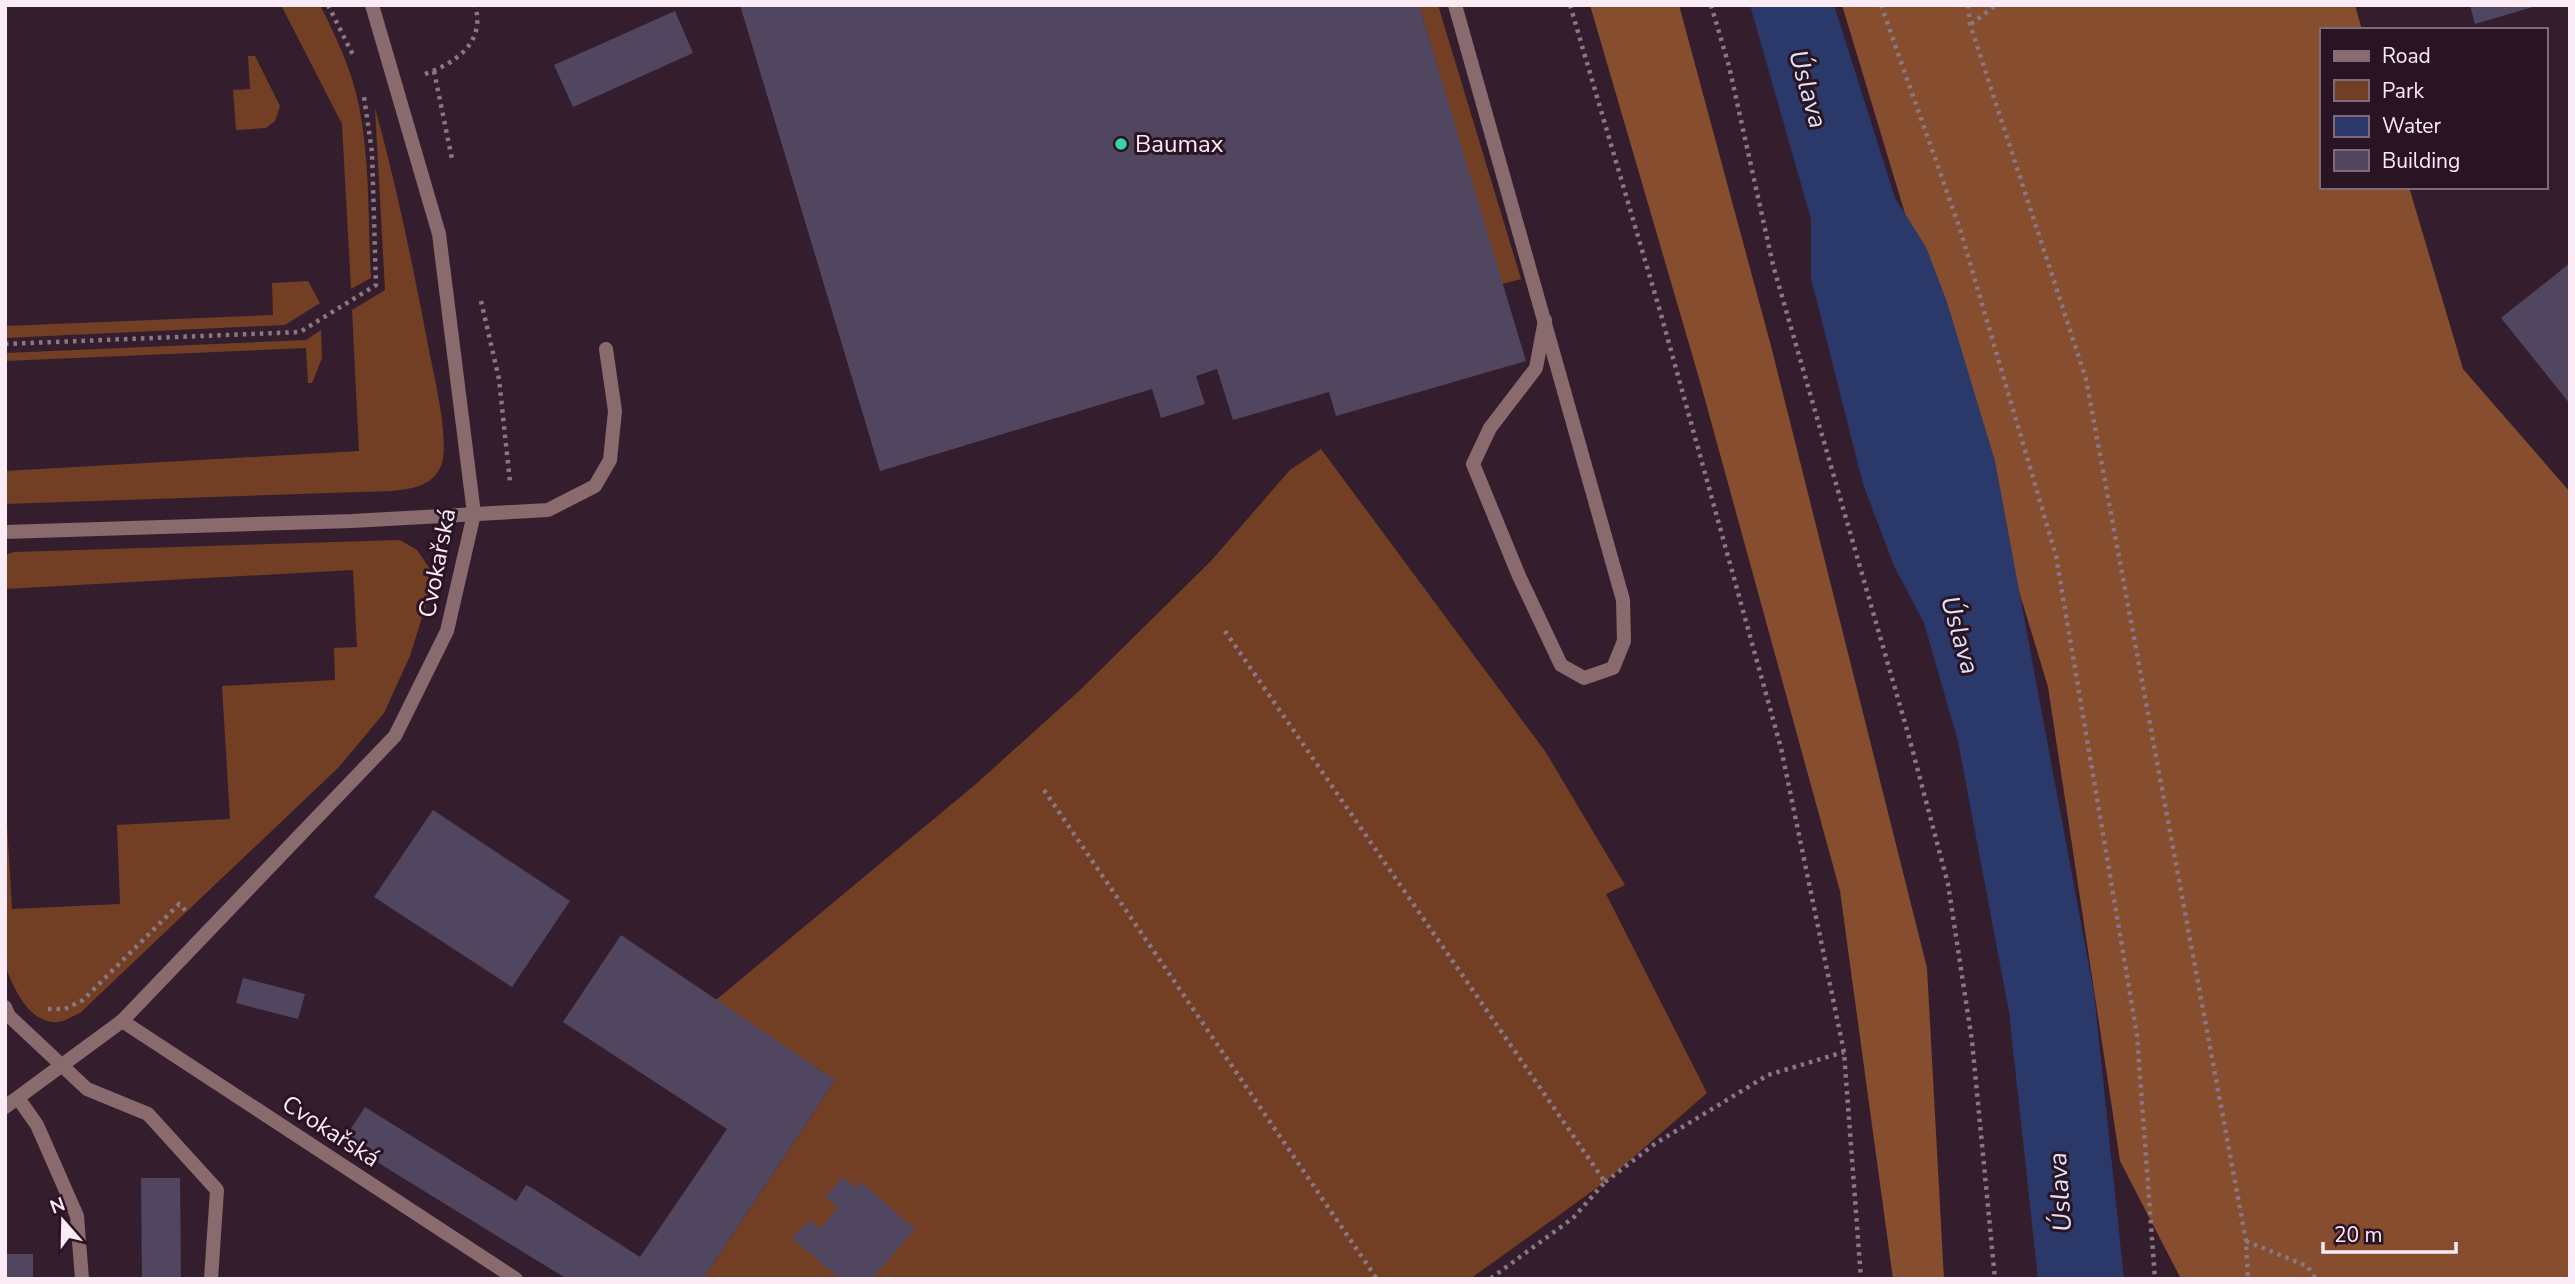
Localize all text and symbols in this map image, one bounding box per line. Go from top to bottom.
legend [2320,28,2547,189]
text: Road [2382,42,2431,70]
water label: Úslava [1780,46,1836,132]
text: Park [2382,77,2424,105]
text: Water [2382,112,2441,140]
place label: Baumax [1135,128,1224,160]
marker: Baumax [1113,136,1129,152]
text: Building [2382,147,2460,175]
street label: Cvokařská [411,506,463,620]
water label: Úslava [1932,592,1988,678]
street label: Cvokařská [276,1088,386,1174]
water label: Úslava [2040,1151,2080,1233]
north arrow [28,1186,98,1256]
text: N [46,1191,69,1221]
scale bar [2323,1210,2456,1254]
text: 20 m [2334,1221,2383,1249]

